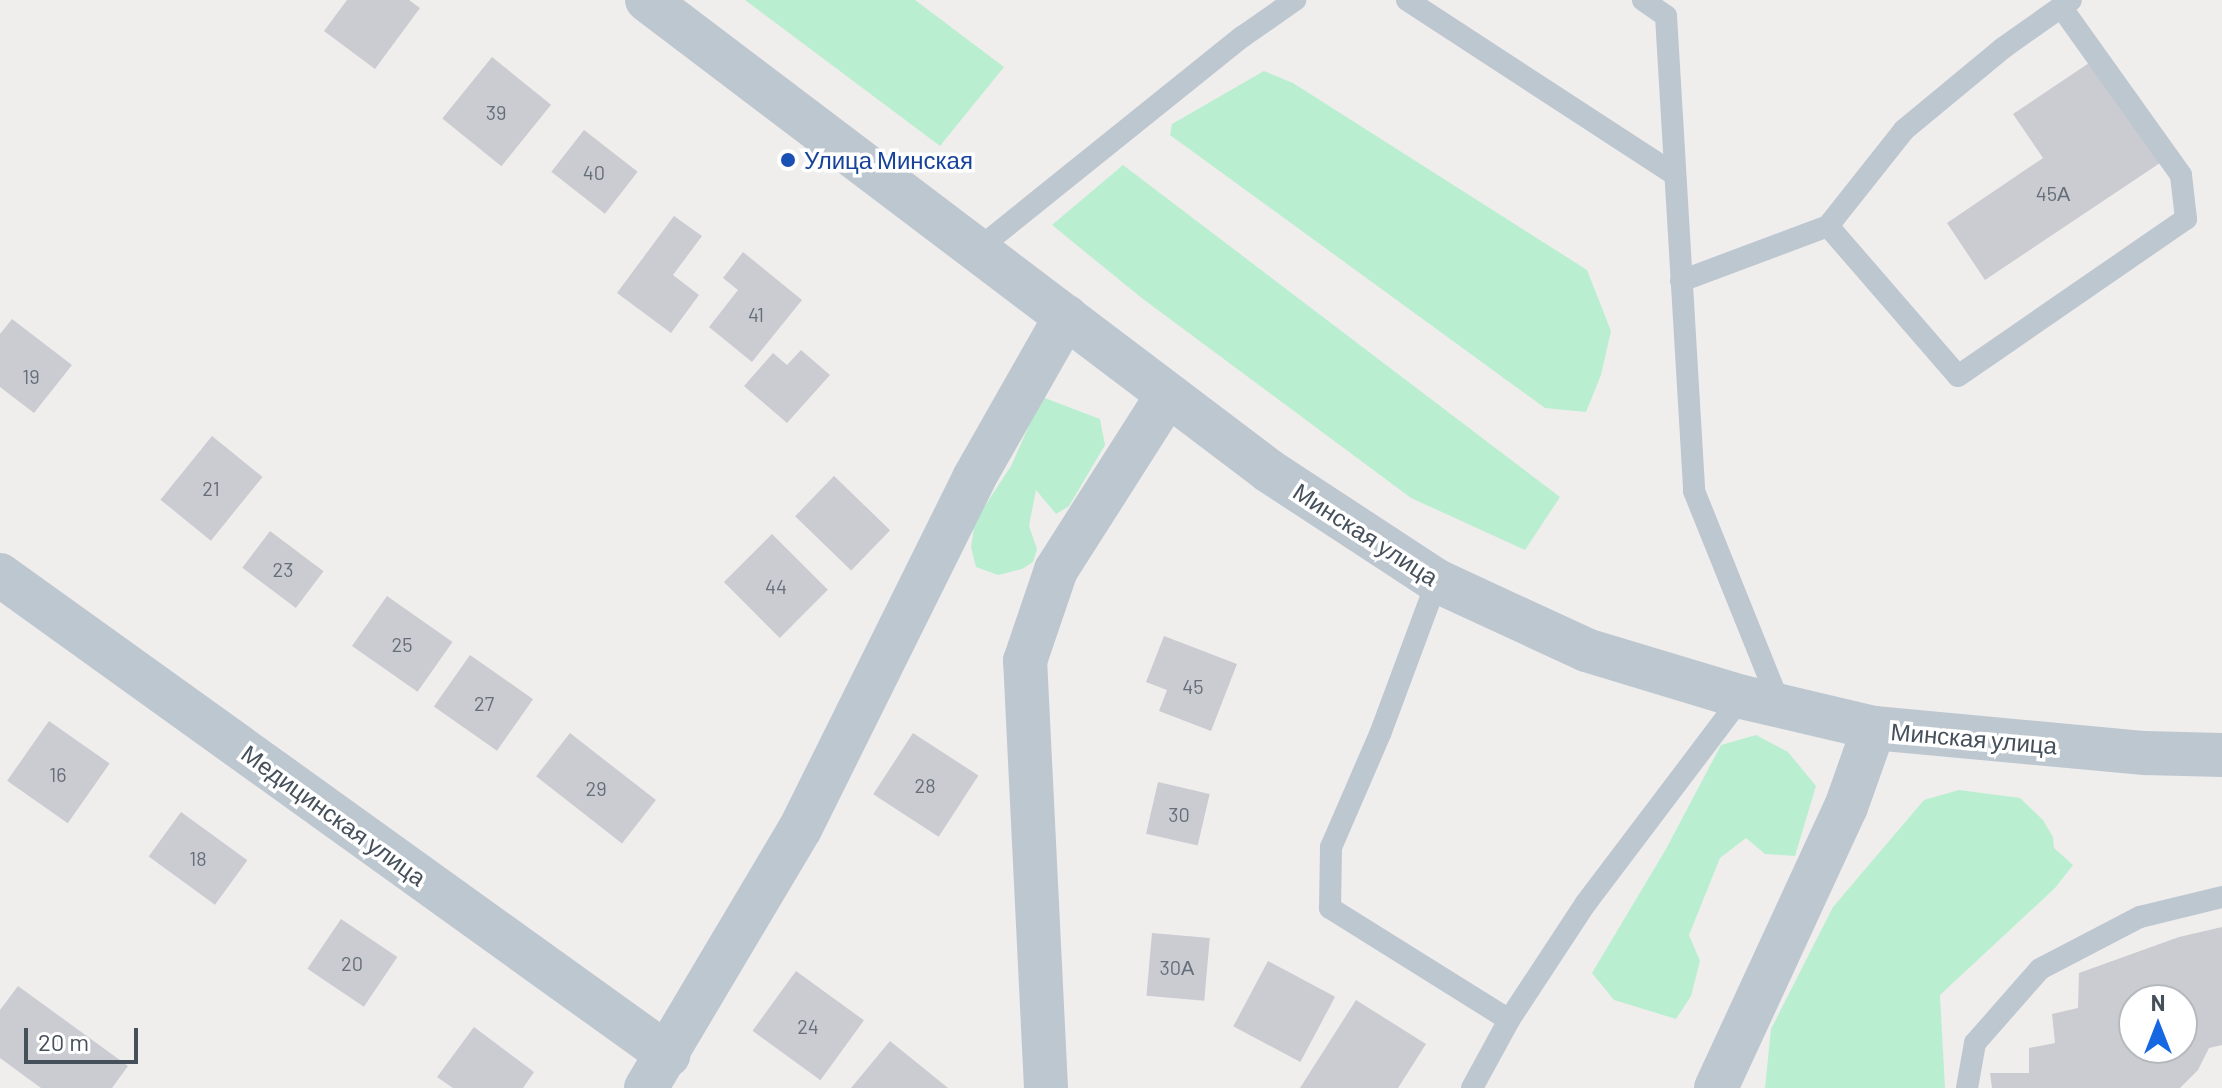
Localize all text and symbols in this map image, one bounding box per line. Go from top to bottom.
house number: 39 [486,100,506,124]
place label: Улица Минская [804,146,973,174]
marker: Улица Минская [779,151,797,169]
house number: 40 [583,160,605,184]
house number: 45А [2036,181,2070,205]
house number: 41 [748,302,764,326]
house number: 19 [22,364,40,388]
house number: 21 [202,476,220,500]
street label: Минская улица [1288,477,1444,591]
house number: 23 [273,557,293,581]
house number: 44 [765,574,787,598]
house number: 25 [392,632,412,656]
house number: 45 [1182,674,1204,698]
house number: 27 [474,691,494,715]
street label: Минская улица [1890,716,2058,760]
street label: Медицинская улица [236,738,432,892]
house number: 16 [49,762,67,786]
house number: 28 [914,773,936,797]
house number: 29 [585,776,607,800]
house number: 30 [1168,802,1190,826]
house number: 18 [189,846,207,870]
house number: 20 [341,951,363,975]
house number: 30А [1160,955,1194,979]
north arrow [2118,984,2198,1064]
text: N [2151,989,2165,1015]
scale bar [28,1012,142,1062]
house number: 24 [797,1014,819,1038]
text: 20 m [38,1027,89,1056]

